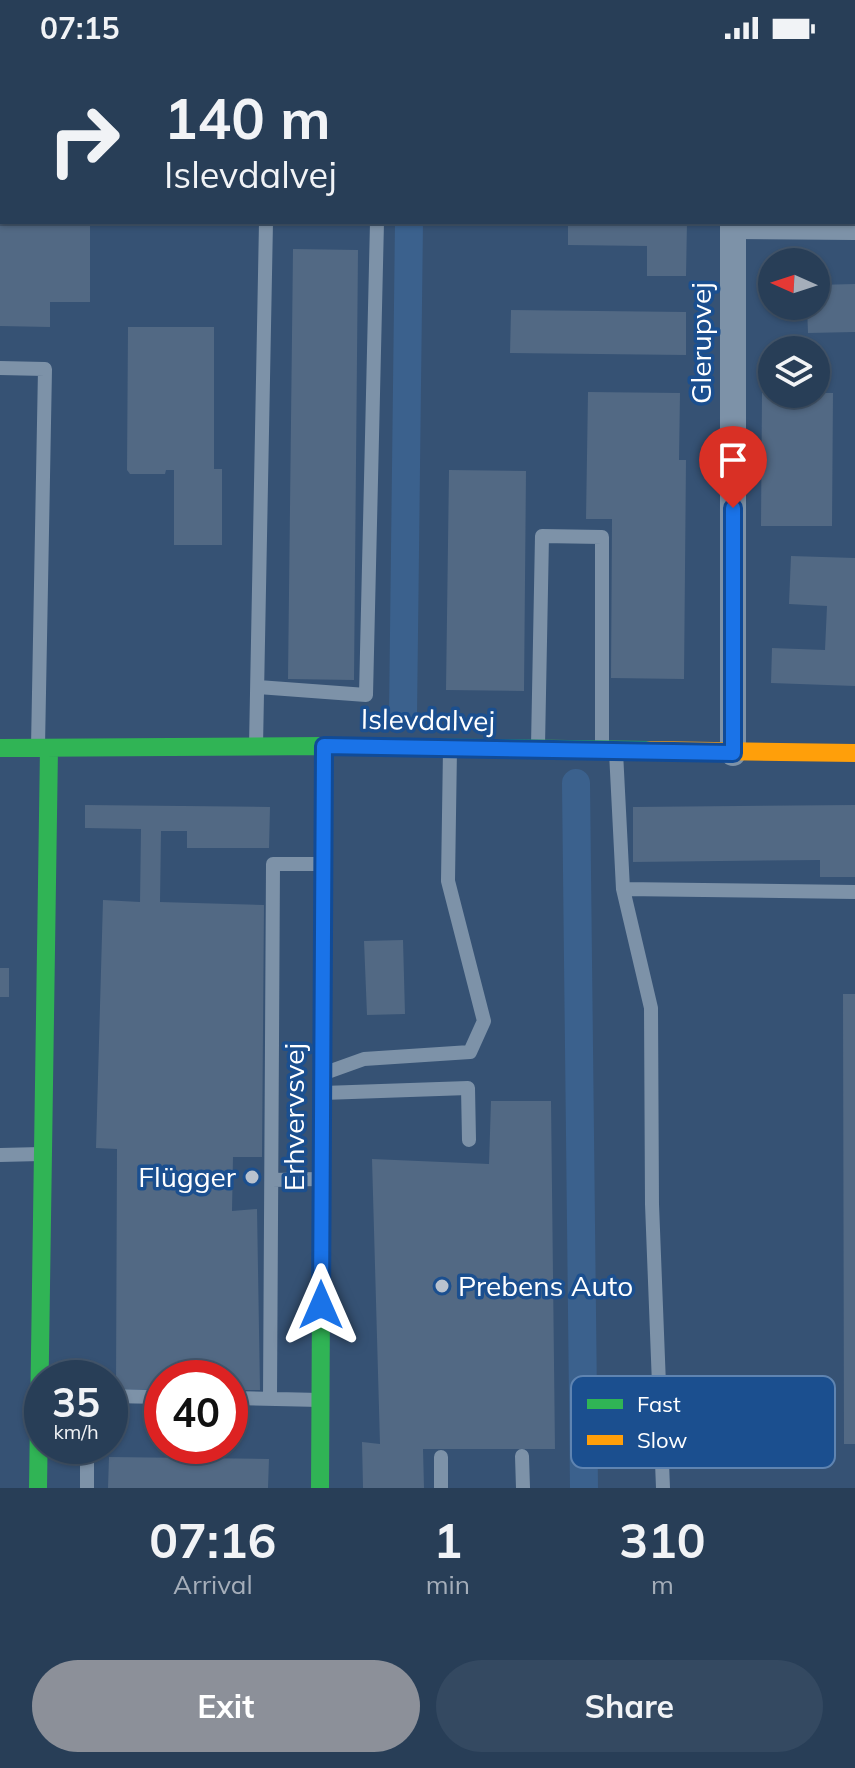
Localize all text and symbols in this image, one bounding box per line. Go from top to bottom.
text: 07:15 [40,9,119,47]
text: 140 m [164,83,331,153]
icon: right [32,88,136,192]
text: Islevdalvej [164,152,337,197]
north arrow [758,248,830,320]
map controls [758,248,830,408]
street label: Glerupvej [683,282,718,404]
button: layers [758,336,830,408]
pin [699,426,767,508]
icon: arrive [711,438,755,482]
street label: Islevdalvej [361,701,495,738]
street label: Erhvervsvej [276,1043,311,1191]
place label: Flügger [138,1159,237,1194]
marker: Flügger [243,1168,261,1186]
position arrow [279,1263,363,1347]
place label: Prebens Auto [458,1268,633,1303]
marker: Prebens Auto [433,1277,451,1295]
speed limit sign: 40 [144,1360,248,1464]
legend [571,1376,835,1468]
text: 35 [52,1377,100,1427]
text: Fast [637,1390,681,1418]
text: km/h [53,1419,99,1444]
text: Slow [637,1426,687,1454]
text: 07:16 [149,1510,276,1570]
text: 1 [433,1510,462,1570]
text: 310 [619,1510,706,1570]
text: Arrival [173,1568,253,1601]
text: min [426,1568,470,1601]
text: m [651,1568,674,1601]
button: Exit [32,1660,420,1752]
button: Share [436,1660,823,1752]

